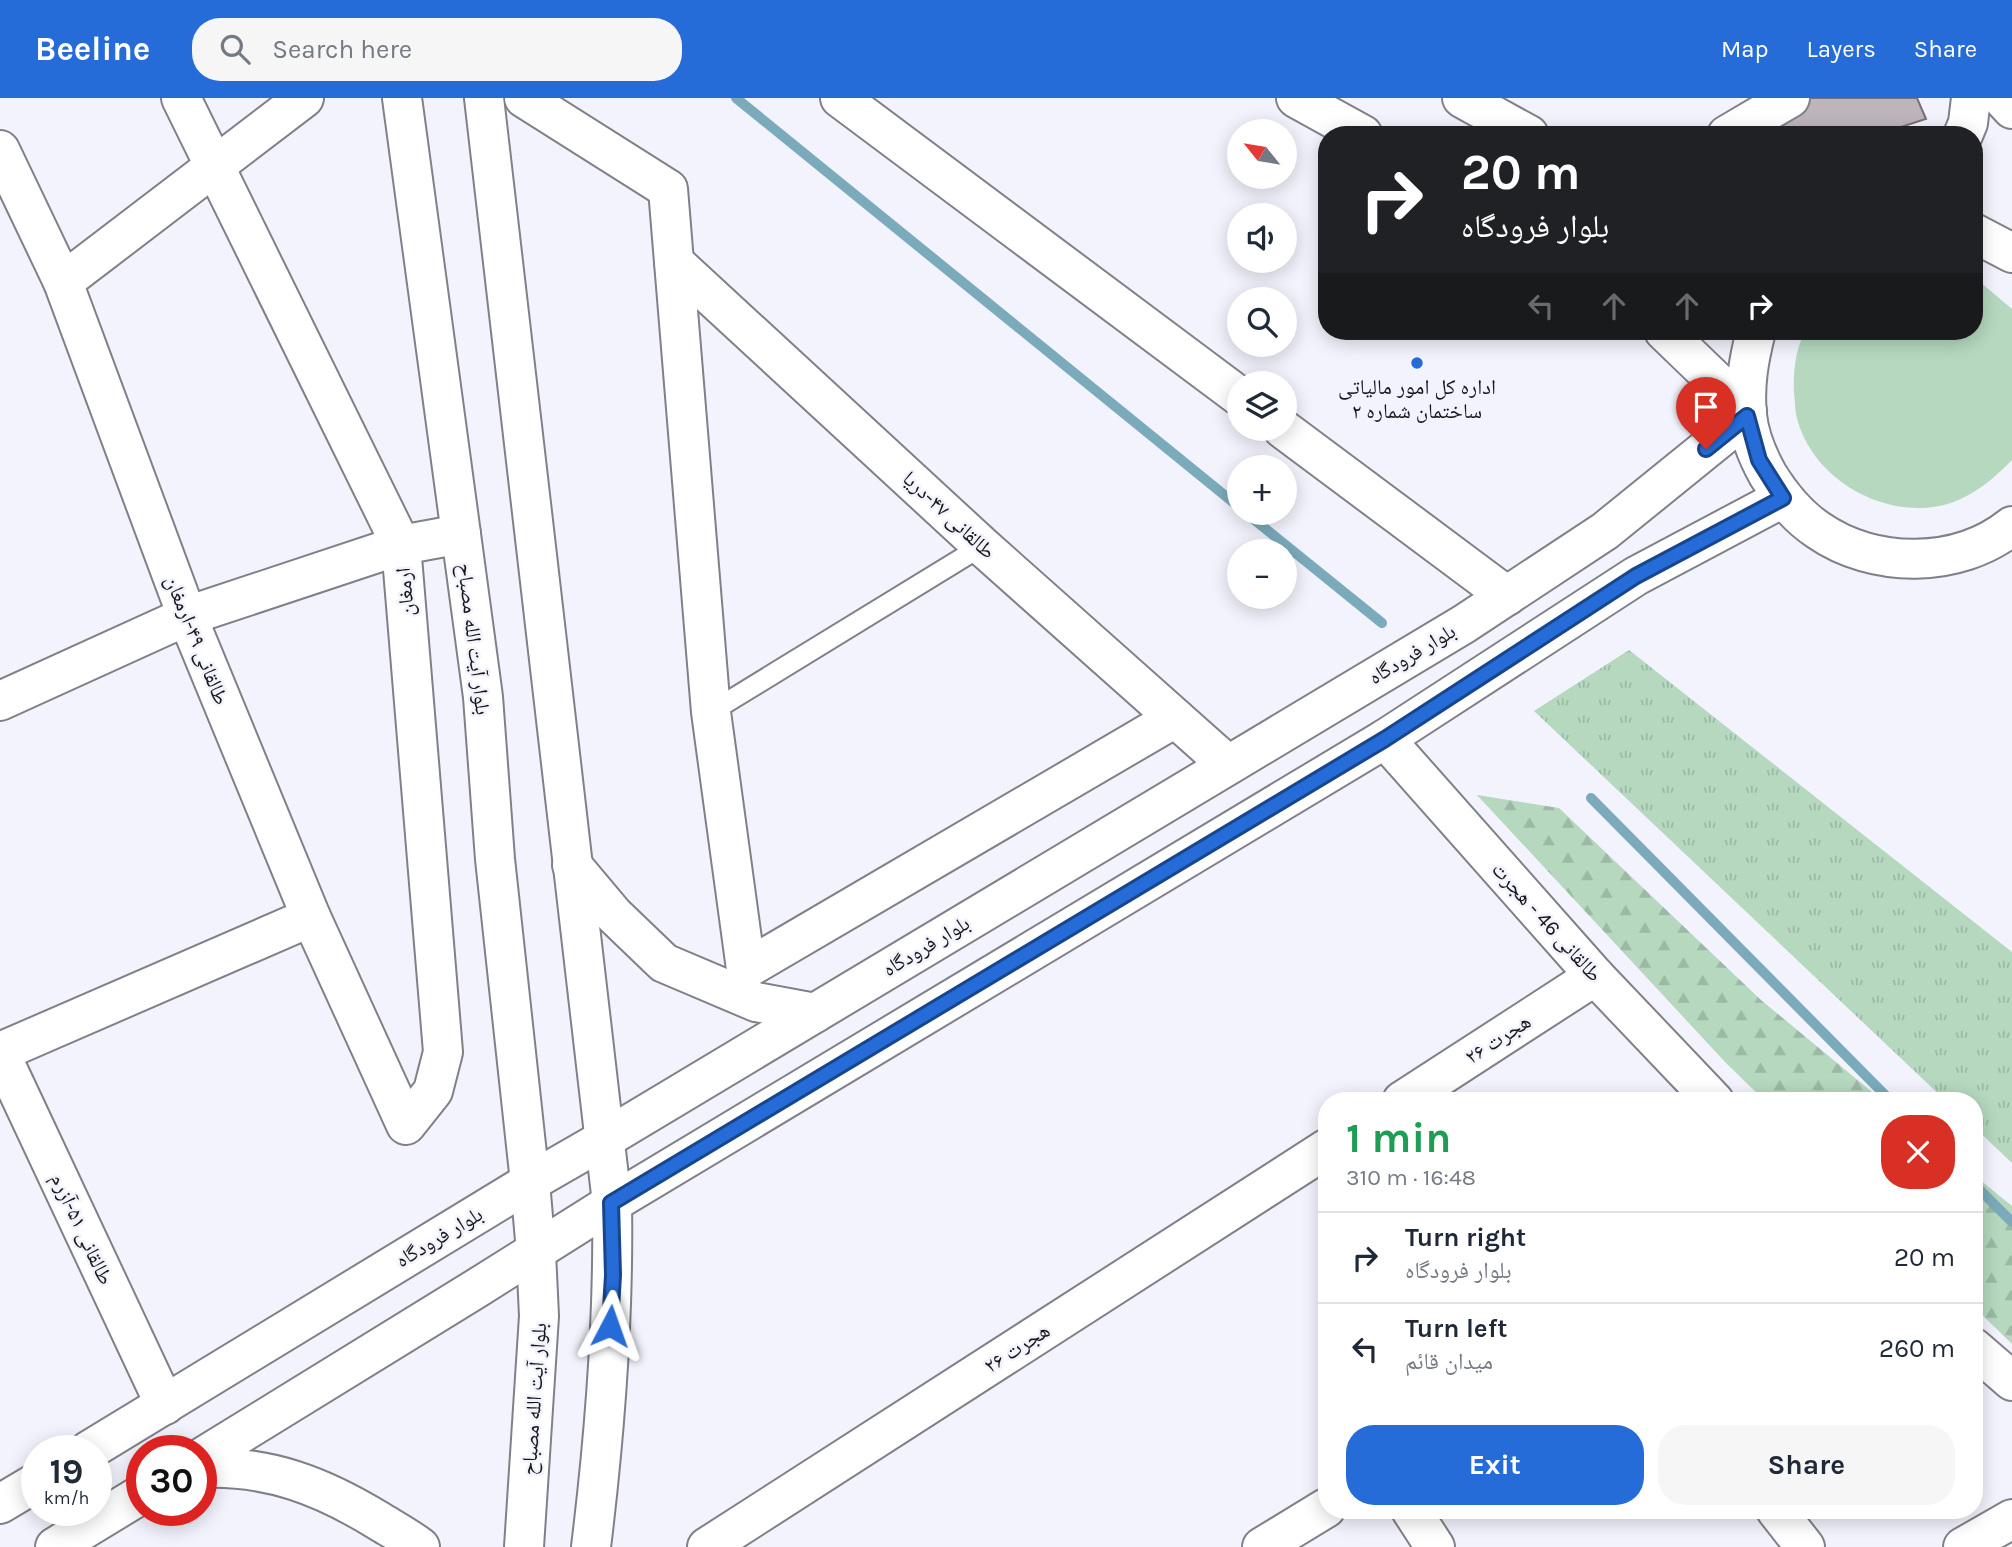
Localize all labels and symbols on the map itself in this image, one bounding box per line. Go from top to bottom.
north arrow [1227,119,1297,189]
marker: اداره کل امور مالیاتی ساختمان شماره ۲ [1409,355,1425,371]
place label: اداره کل امور مالیاتی ساختمان شماره ۲ [1338,375,1496,423]
pin [1676,377,1736,449]
street label: طالقانی ۴۷-دریا [897,466,1000,565]
street label: بلوار آیت الله مصباح [452,562,495,717]
street label: ارمغان [391,567,419,617]
street label: طالقانی ۴۹-ارمغان [159,572,234,709]
street label: بلوار فرودگاه [1364,619,1460,689]
street label: طالقانی 46 - هجرت [1486,857,1607,987]
street label: بلوار فرودگاه [878,911,974,981]
street label: هجرت ۲۶ [1461,1009,1535,1069]
street label: طالقانی ۵۱-آزرم [44,1170,118,1289]
street label: بلوار فرودگاه [391,1202,487,1272]
position arrow [573,1289,647,1363]
street label: هجرت ۲۶ [980,1318,1054,1378]
street label: بلوار آیت الله مصباح [517,1322,552,1476]
speed limit sign: 30 [126,1435,217,1526]

